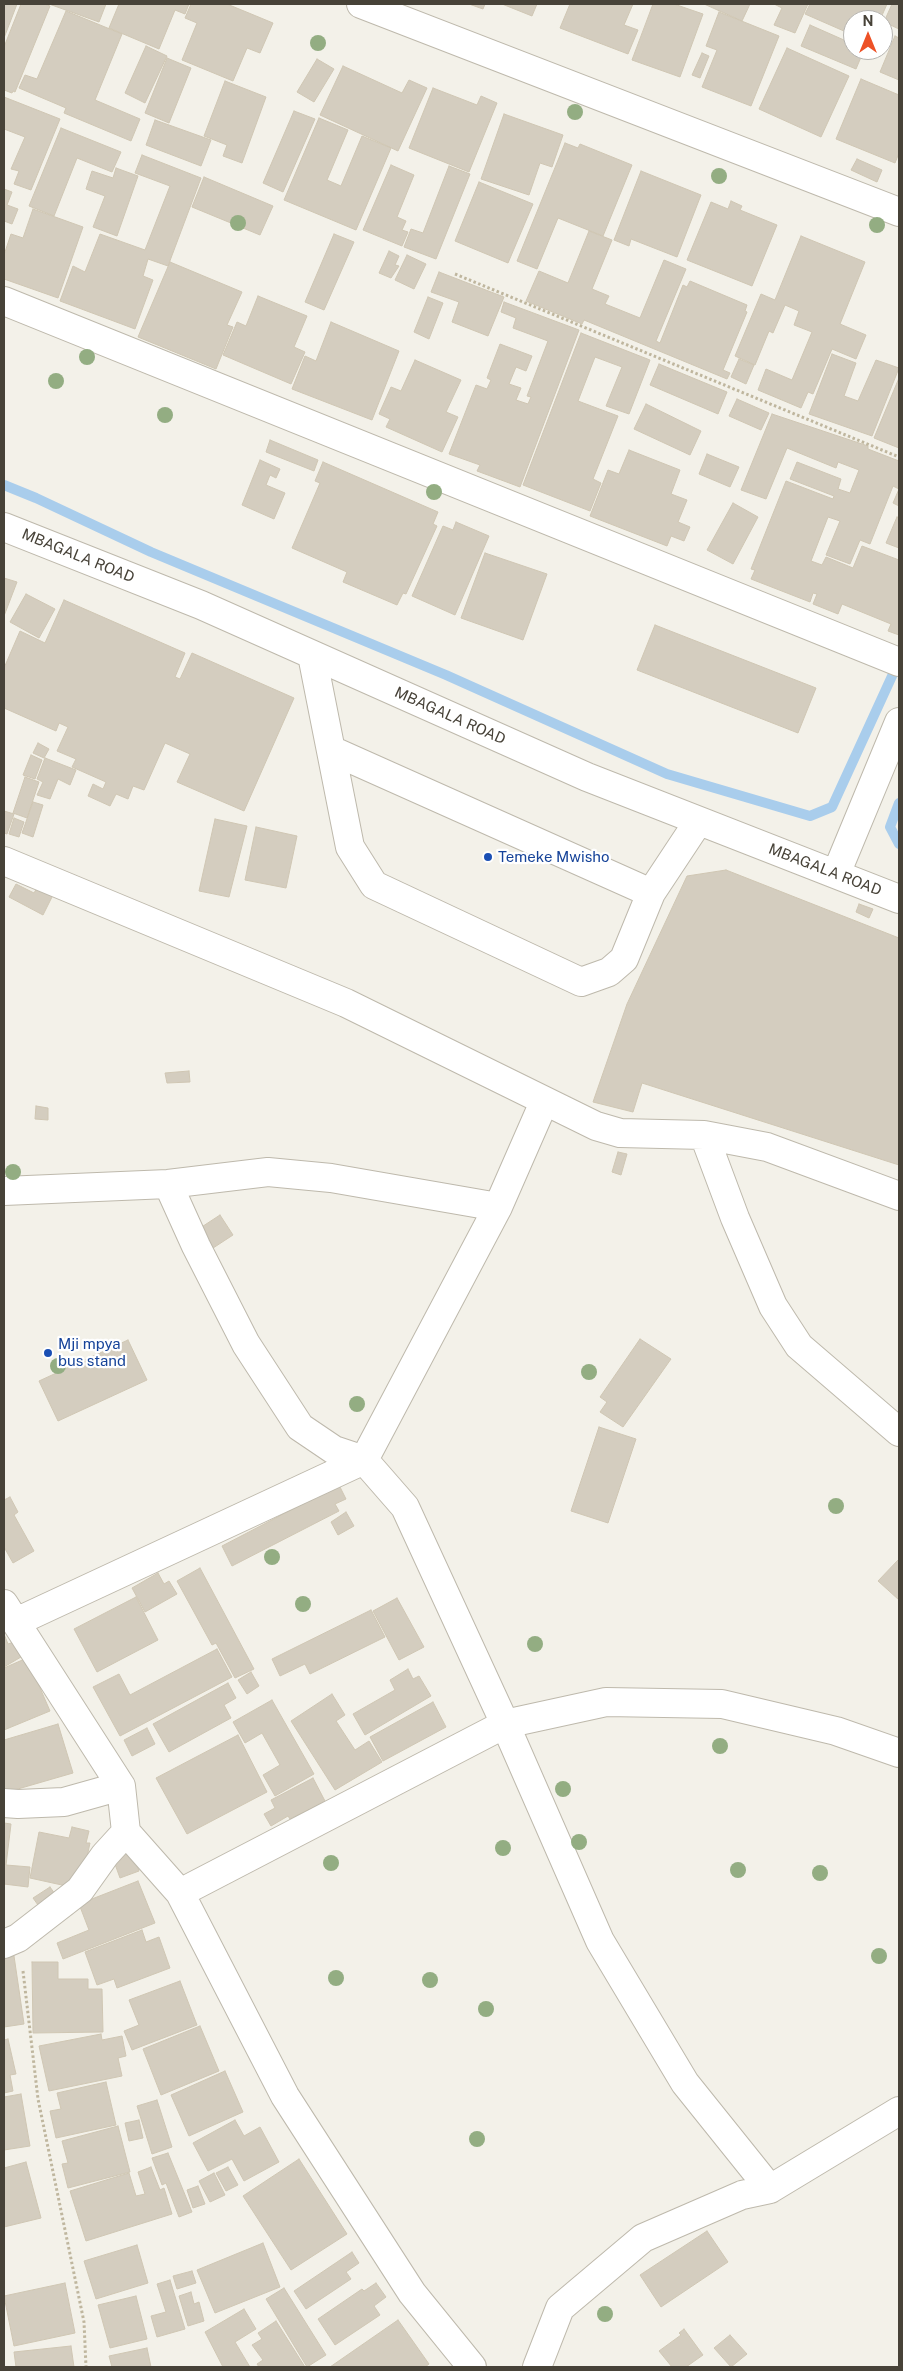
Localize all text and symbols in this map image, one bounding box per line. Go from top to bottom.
north arrow [843,10,893,60]
text: N [863,13,873,29]
street label: MBAGALA ROAD [19,525,137,587]
street label: MBAGALA ROAD [392,683,508,749]
street label: MBAGALA ROAD [766,840,884,900]
place label: Temeke Mwisho [498,848,609,866]
marker: Temeke Mwisho [482,851,494,863]
place label: Mji mpya bus stand [58,1335,126,1370]
marker: Mji mpya bus stand [42,1347,54,1359]

